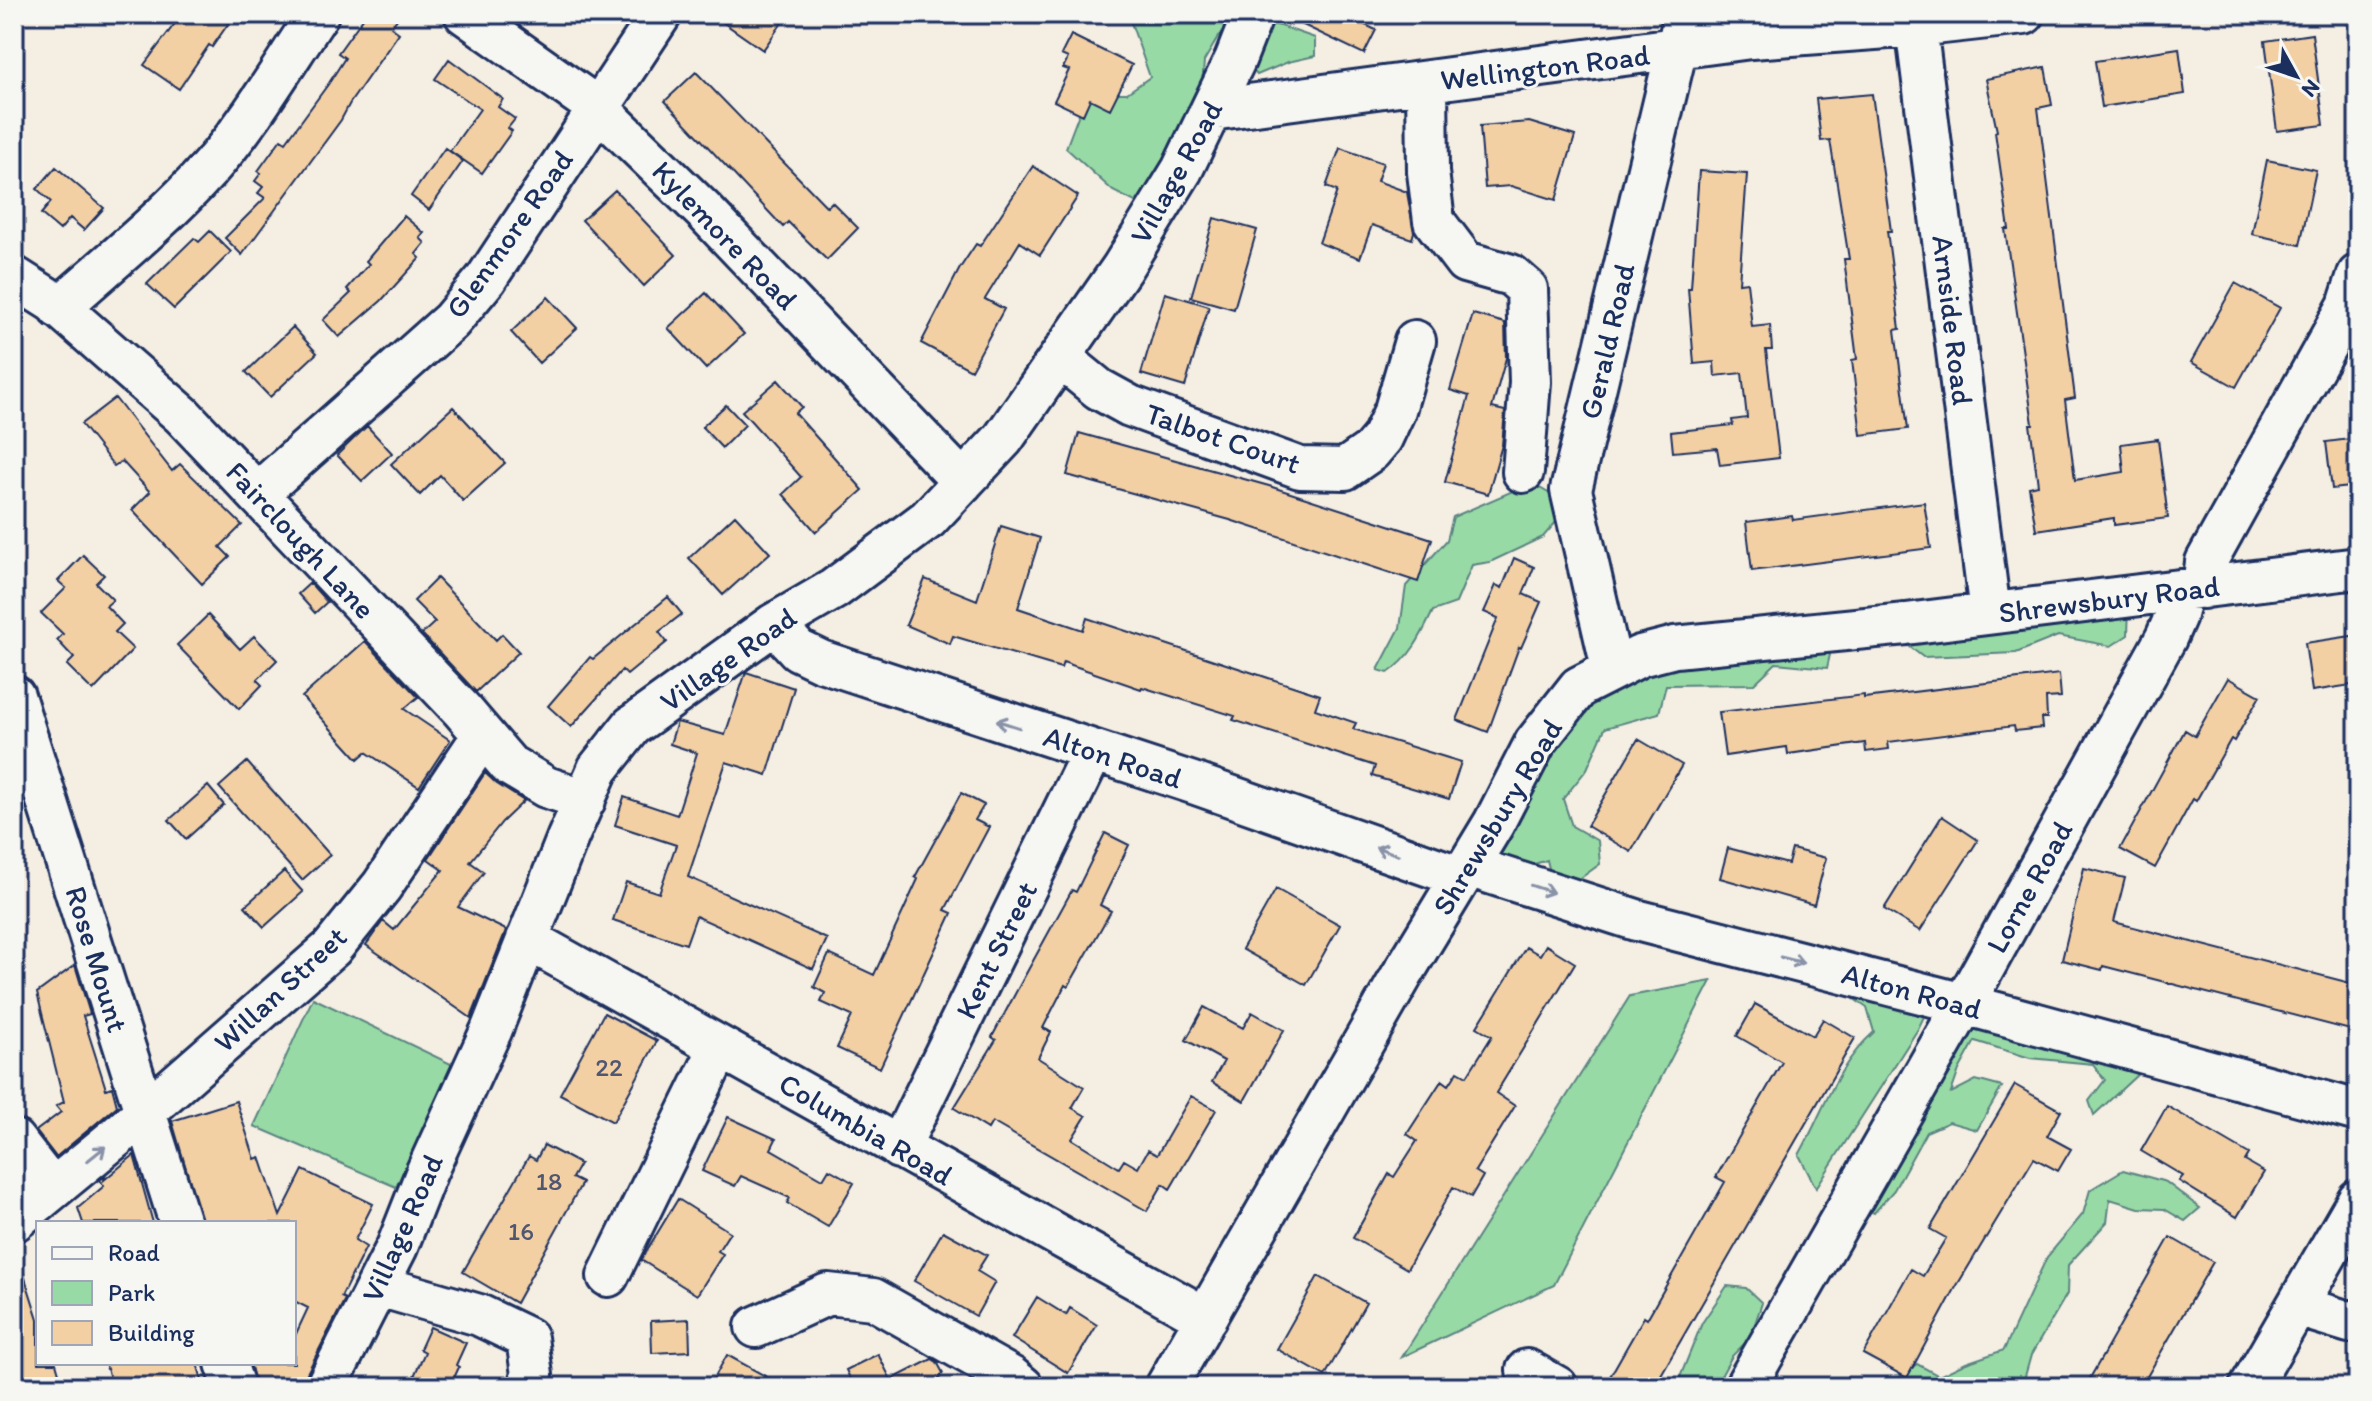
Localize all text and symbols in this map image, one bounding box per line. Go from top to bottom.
street label: Wellington Road [1438,36,1652,98]
north arrow [2256,36,2336,116]
text: N [2296,74,2326,103]
street label: Village Road [1121,93,1231,250]
street label: Glenmore Road [437,143,581,325]
street label: Kylemore Road [644,153,806,317]
street label: Arnside Road [1924,233,1982,407]
street label: Gerald Road [1571,259,1643,423]
street label: Talbot Court [1141,394,1305,482]
street label: Fairclough Lane [218,453,384,627]
street label: Shrewsbury Road [1996,567,2222,631]
street label: Village Road [653,598,804,720]
street label: Shrewsbury Road [1424,712,1570,922]
one-way arrow [996,716,1022,731]
street label: Alton Road [1039,717,1187,797]
street label: Lorne Road [1978,815,2080,959]
one-way arrow [1376,843,1400,857]
street label: Kent Street [947,875,1045,1025]
street label: Rose Mount [57,881,137,1037]
one-way arrow [1530,882,1555,897]
street label: Willan Street [206,918,354,1060]
one-way arrow [1779,953,1805,968]
street label: Alton Road [1838,955,1987,1028]
house number: 22 [595,1051,623,1083]
street label: Columbia Road [772,1064,960,1194]
one-way arrow [85,1145,106,1163]
street label: Village Road [353,1148,451,1308]
house number: 18 [536,1165,562,1197]
house number: 16 [508,1215,534,1247]
legend [36,1221,296,1365]
text: Road [108,1238,160,1267]
text: Park [108,1278,155,1307]
text: Building [108,1318,195,1347]

